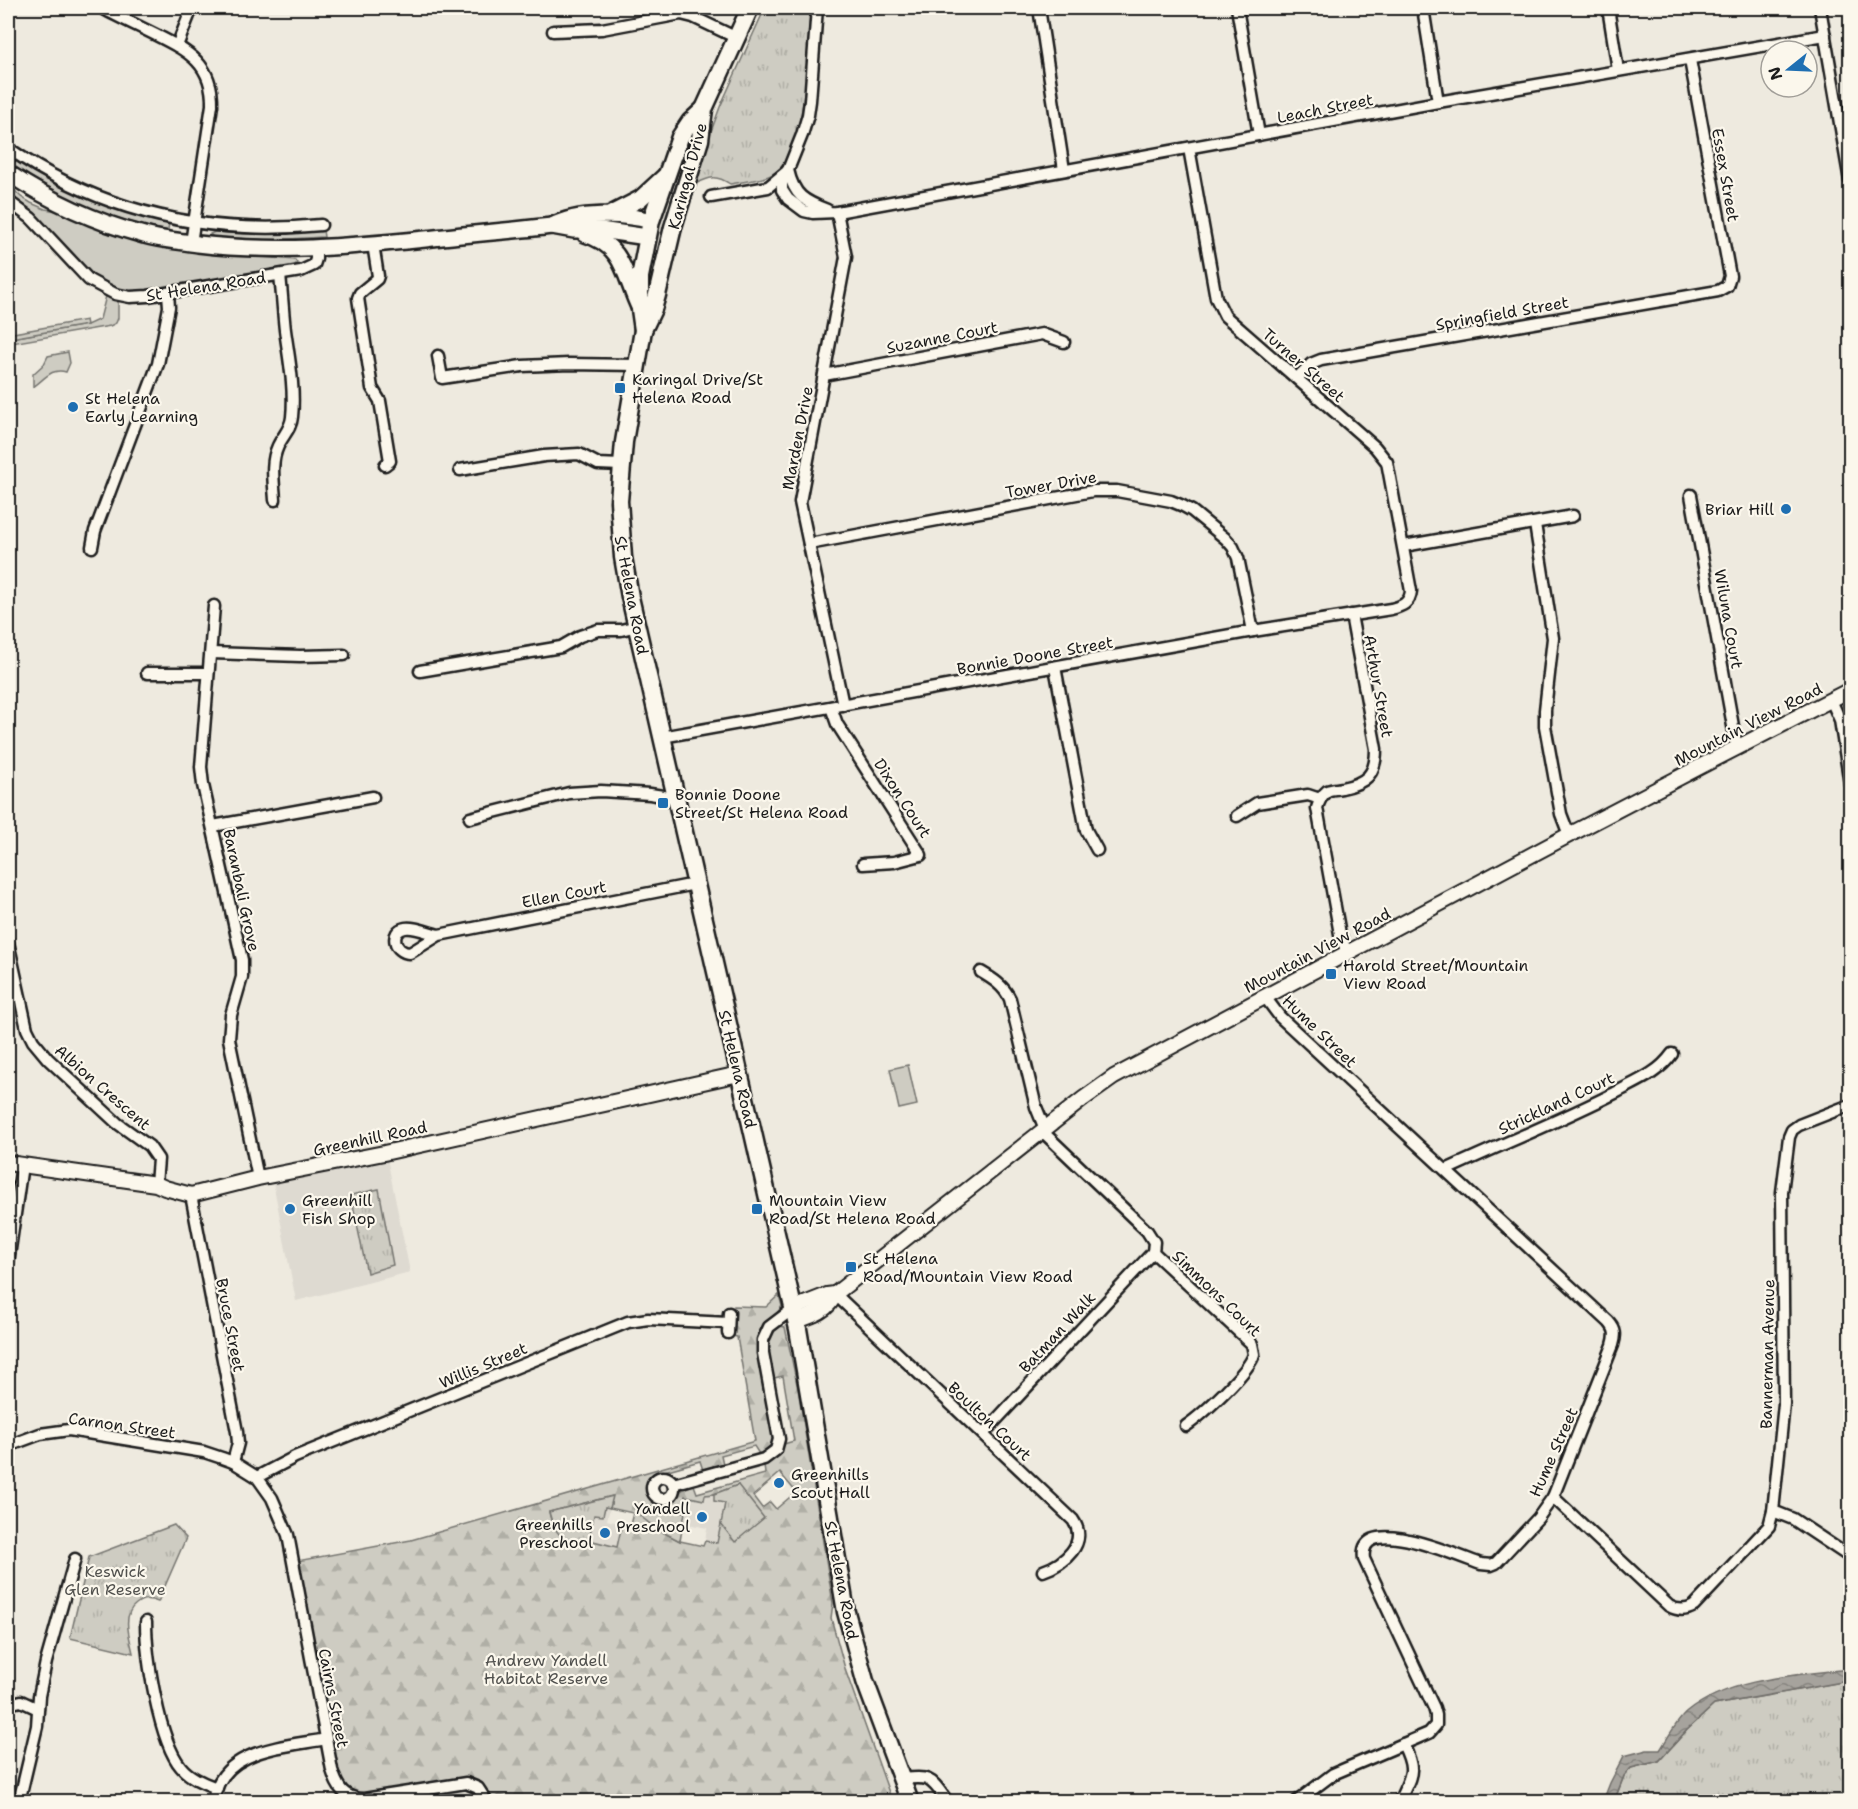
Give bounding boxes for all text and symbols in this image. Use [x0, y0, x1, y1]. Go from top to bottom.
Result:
north arrow [1759, 39, 1819, 99]
text: N [1763, 64, 1787, 83]
street label: Leach Street [1275, 89, 1375, 128]
street label: Karingal Drive [663, 120, 712, 232]
street label: Essex Street [1707, 127, 1744, 224]
street label: St Helena Road [145, 267, 267, 306]
street label: Springfield Street [1434, 291, 1570, 336]
street label: Suzanne Court [885, 316, 1000, 359]
street label: Turner Street [1258, 324, 1349, 407]
place label: Karingal Drive/St Helena Road [632, 369, 763, 408]
marker: Karingal Drive/St Helena Road [613, 381, 627, 395]
street label: Marden Drive [777, 384, 818, 492]
place label: St Helena Early Learning [85, 388, 198, 427]
marker: St Helena Early Learning [66, 400, 80, 414]
street label: Tower Drive [1004, 466, 1098, 503]
place label: Briar Hill [1705, 499, 1774, 520]
marker: Briar Hill [1779, 502, 1793, 516]
street label: St Helena Road [610, 534, 653, 656]
street label: Wiluna Court [1709, 568, 1748, 671]
street label: Bonnie Doone Street [955, 631, 1115, 680]
street label: Arthur Street [1359, 633, 1398, 739]
street label: Mountain View Road [1671, 678, 1826, 771]
street label: Dixon Court [869, 755, 936, 842]
place label: Bonnie Doone Street/St Helena Road [675, 784, 848, 823]
marker: Bonnie Doone Street/St Helena Road [656, 796, 670, 810]
street label: Baranbali Grove [218, 827, 265, 953]
street label: Ellen Court [520, 876, 608, 913]
street label: Mountain View Road [1240, 903, 1394, 998]
place label: Harold Street/Mountain View Road [1343, 955, 1529, 994]
marker: Harold Street/Mountain View Road [1324, 967, 1338, 981]
street label: Hume Street [1278, 990, 1362, 1072]
street label: St Helena Road [714, 1008, 761, 1130]
street label: Albion Crescent [50, 1040, 155, 1135]
street label: Strickland Court [1495, 1067, 1618, 1140]
street label: Greenhill Road [311, 1116, 429, 1161]
place label: Greenhill Fish Shop [302, 1190, 375, 1229]
place label: Mountain View Road/St Helena Road [769, 1190, 936, 1229]
marker: Greenhill Fish Shop [283, 1202, 297, 1216]
marker: Mountain View Road/St Helena Road [750, 1202, 764, 1216]
street label: Simmons Court [1168, 1246, 1266, 1341]
place label: St Helena Road/Mountain View Road [863, 1248, 1073, 1287]
marker: St Helena Road/Mountain View Road [844, 1260, 858, 1274]
street label: Bruce Street [211, 1276, 250, 1374]
street label: Bannerman Avenue [1756, 1279, 1779, 1429]
street label: Batman Walk [1014, 1287, 1100, 1377]
street label: Willis Street [436, 1337, 530, 1393]
street label: Boulton Court [943, 1377, 1036, 1465]
street label: Hume Street [1524, 1404, 1583, 1500]
street label: Carnon Street [67, 1408, 177, 1443]
place label: Greenhills Scout Hall [791, 1464, 870, 1503]
marker: Greenhills Scout Hall [772, 1476, 786, 1490]
place label: Yandell Preschool [616, 1498, 690, 1537]
marker: Yandell Preschool [695, 1510, 709, 1524]
place label: Greenhills Preschool [515, 1514, 593, 1553]
street label: St Helena Road [820, 1519, 863, 1641]
marker: Greenhills Preschool [598, 1526, 612, 1540]
park label: Keswick Glen Reserve [64, 1561, 166, 1600]
street label: Cairns Street [314, 1647, 353, 1750]
park label: Andrew Yandell Habitat Reserve [484, 1650, 608, 1689]

